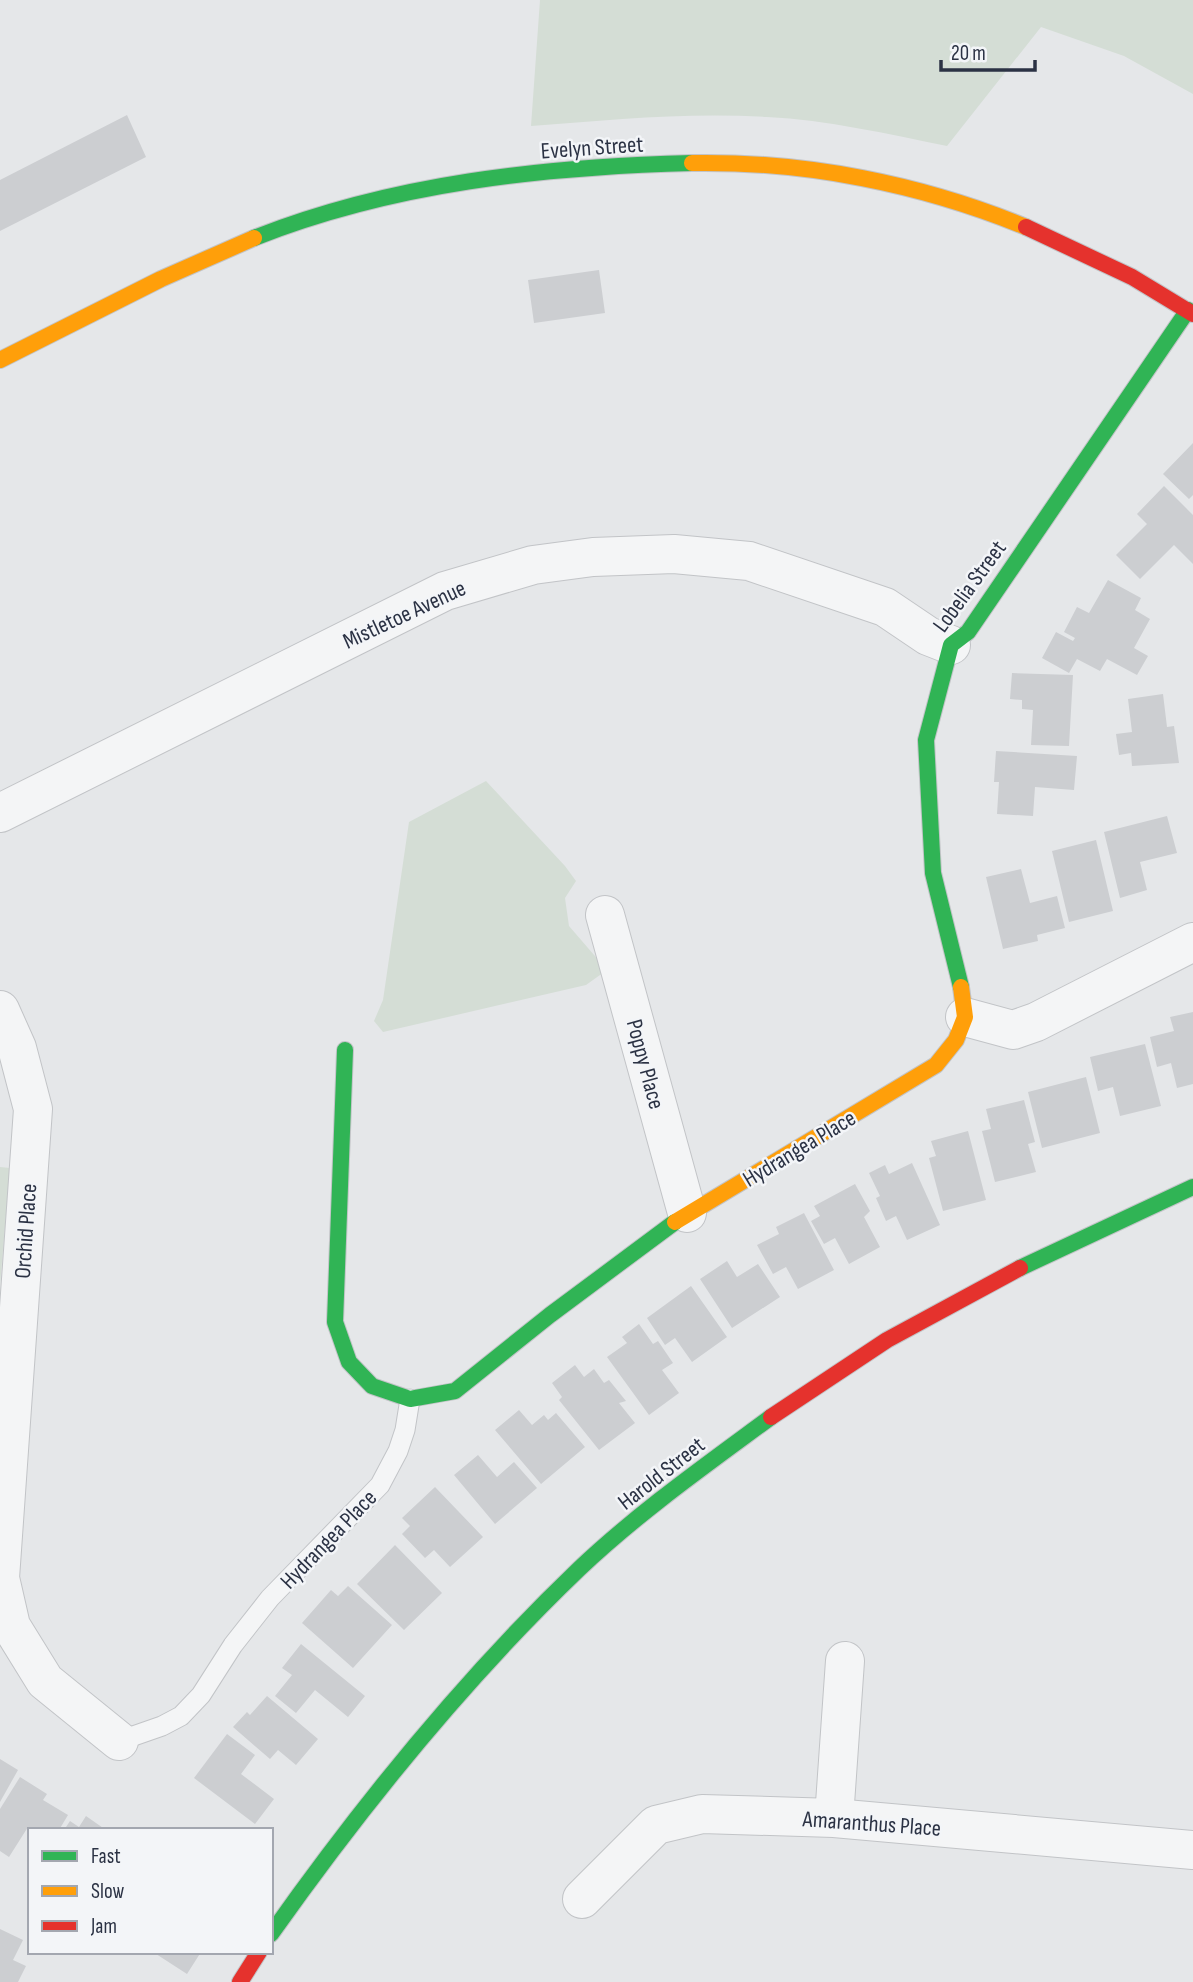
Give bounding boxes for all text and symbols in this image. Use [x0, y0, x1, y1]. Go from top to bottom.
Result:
scale bar [941, 28, 1036, 72]
text: 20 m [951, 41, 986, 66]
street label: Evelyn Street [540, 130, 644, 166]
street label: Lobelia Street [927, 535, 1012, 638]
street label: Mistletoe Avenue [339, 574, 470, 656]
street label: Poppy Place [620, 1016, 670, 1112]
street label: Hydrangea Place [738, 1104, 861, 1194]
street label: Orchid Place [9, 1183, 43, 1280]
street label: Harold Street [613, 1431, 711, 1516]
street label: Hydrangea Place [275, 1484, 383, 1595]
street label: Amaranthus Place [801, 1805, 942, 1843]
legend [28, 1828, 273, 1954]
text: Fast [91, 1844, 121, 1869]
text: Slow [91, 1879, 125, 1904]
text: Jam [90, 1914, 117, 1939]

